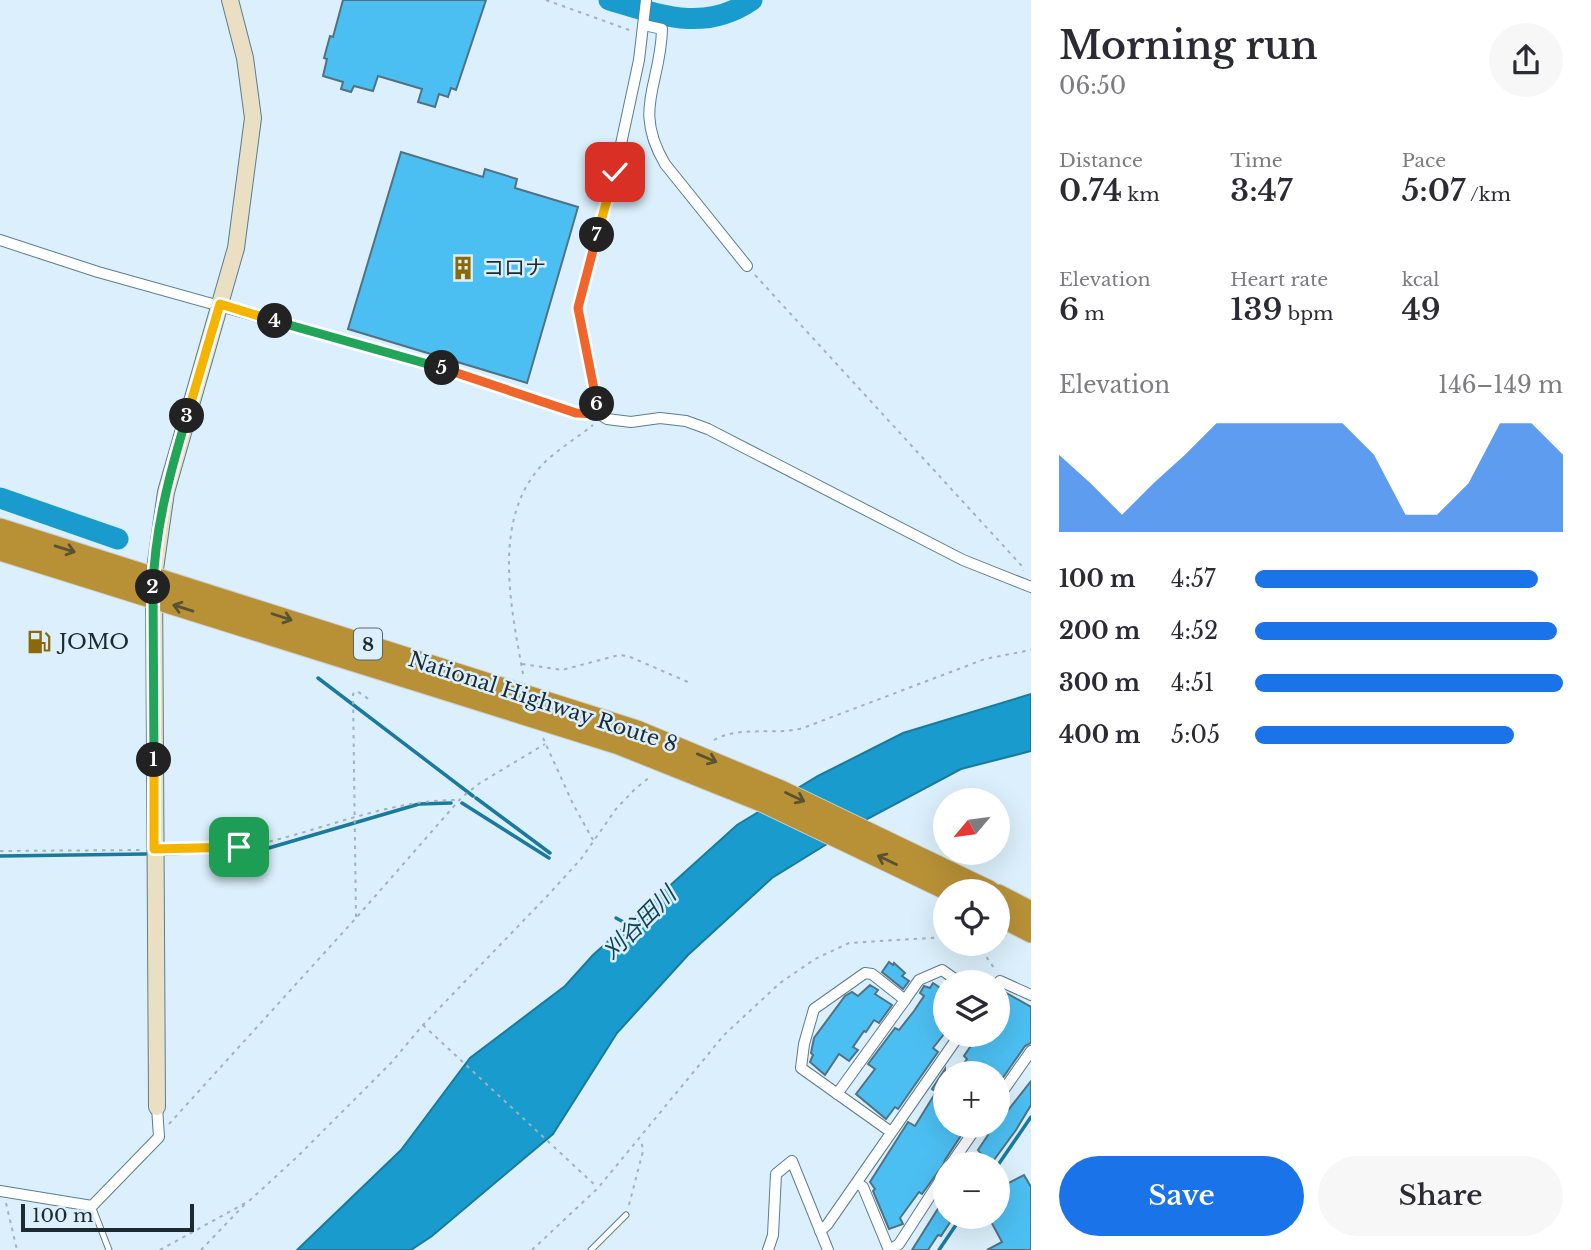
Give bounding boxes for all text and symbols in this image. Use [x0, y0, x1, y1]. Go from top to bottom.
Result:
text: Morning run [1059, 22, 1318, 69]
button: share [1489, 23, 1563, 97]
text: 06:50 [1059, 72, 1126, 100]
pin [585, 142, 645, 202]
text: Distance [1059, 149, 1143, 172]
text: Time [1230, 149, 1283, 172]
text: Pace [1402, 149, 1446, 172]
icon: check [596, 153, 634, 191]
text: 0.74 [1059, 172, 1122, 209]
text: 3:47 [1230, 172, 1292, 209]
text: 5:07 [1402, 172, 1465, 209]
text: km [1122, 183, 1160, 206]
text: /km [1465, 183, 1511, 206]
pin: 7 [580, 218, 614, 252]
text: 7 [592, 223, 601, 246]
building icon: コロナ [449, 254, 477, 282]
place label: コロナ [483, 255, 546, 281]
text: Elevation [1059, 268, 1151, 291]
text: Heart rate [1230, 268, 1328, 291]
text: kcal [1402, 268, 1440, 291]
text: 6 [1059, 291, 1079, 328]
text: 139 [1230, 291, 1282, 328]
text: 49 [1402, 291, 1441, 328]
text: m [1079, 302, 1105, 325]
text: bpm [1282, 302, 1334, 325]
pin: 4 [258, 304, 292, 338]
text: 4 [268, 309, 281, 332]
pin: 5 [424, 350, 460, 386]
text: 5 [436, 356, 447, 379]
text: Elevation [1059, 371, 1170, 399]
text: 146–149 m [1438, 371, 1563, 399]
pin: 6 [580, 386, 614, 422]
text: 6 [590, 392, 603, 415]
pin: 3 [170, 398, 204, 434]
text: 3 [180, 404, 193, 427]
one-way arrow [54, 543, 76, 556]
text: 100 m [1059, 565, 1135, 593]
text: 4:57 [1171, 565, 1216, 593]
pin: 2 [136, 570, 170, 604]
text: 2 [146, 575, 159, 598]
one-way arrow [172, 600, 194, 613]
one-way arrow [271, 612, 293, 624]
text: 200 m [1059, 617, 1140, 645]
text: 4:52 [1171, 617, 1218, 645]
fuel station icon: JOMO [25, 628, 53, 656]
road number: 8 [354, 628, 382, 660]
place label: JOMO [56, 629, 129, 655]
street label: National Highway Route 8 [405, 646, 681, 758]
text: 300 m [1059, 669, 1140, 697]
text: 4:51 [1171, 669, 1214, 697]
text: 400 m [1059, 721, 1141, 749]
text: 5:05 [1171, 721, 1220, 749]
pin: 1 [136, 742, 172, 778]
text: 1 [149, 748, 158, 771]
one-way arrow [696, 753, 718, 766]
north arrow [933, 788, 1010, 864]
map controls [933, 788, 1010, 1229]
one-way arrow [784, 791, 806, 804]
pin [209, 817, 269, 877]
icon: arrive [220, 828, 258, 866]
one-way arrow [877, 852, 898, 866]
water label: 刈谷田川 [597, 878, 684, 965]
button: locate [933, 879, 1010, 956]
button: layers [933, 970, 1010, 1047]
button: + [933, 1061, 1010, 1138]
button: − [933, 1152, 1010, 1229]
button: Save [1059, 1156, 1304, 1236]
button: Share [1318, 1156, 1563, 1236]
scale bar [21, 1201, 194, 1233]
text: 100 m [32, 1204, 93, 1227]

